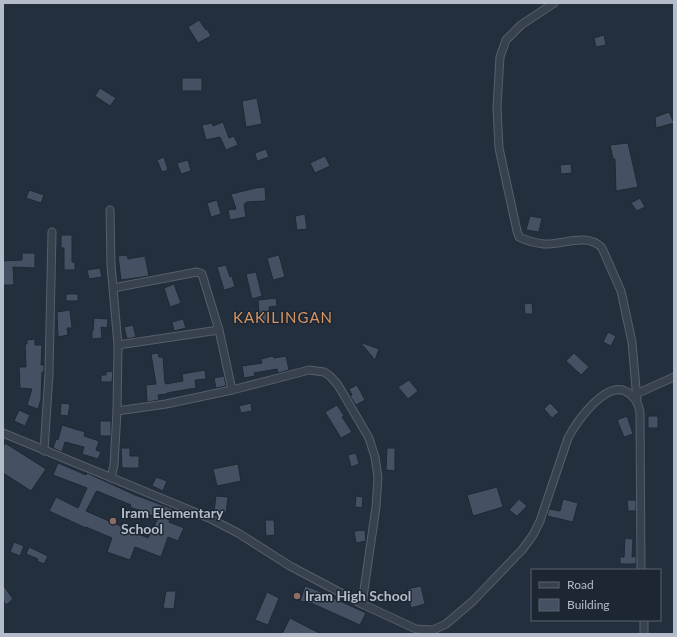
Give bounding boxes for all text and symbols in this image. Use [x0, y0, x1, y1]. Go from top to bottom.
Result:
district label: KAKILINGAN [233, 308, 333, 326]
place label: Iram Elementary School [121, 504, 224, 537]
marker: Iram Elementary School [108, 516, 118, 526]
legend [531, 569, 661, 621]
text: Road [567, 577, 594, 592]
place label: Iram High School [305, 587, 411, 604]
marker: Iram High School [292, 591, 302, 601]
text: Building [567, 597, 610, 612]

